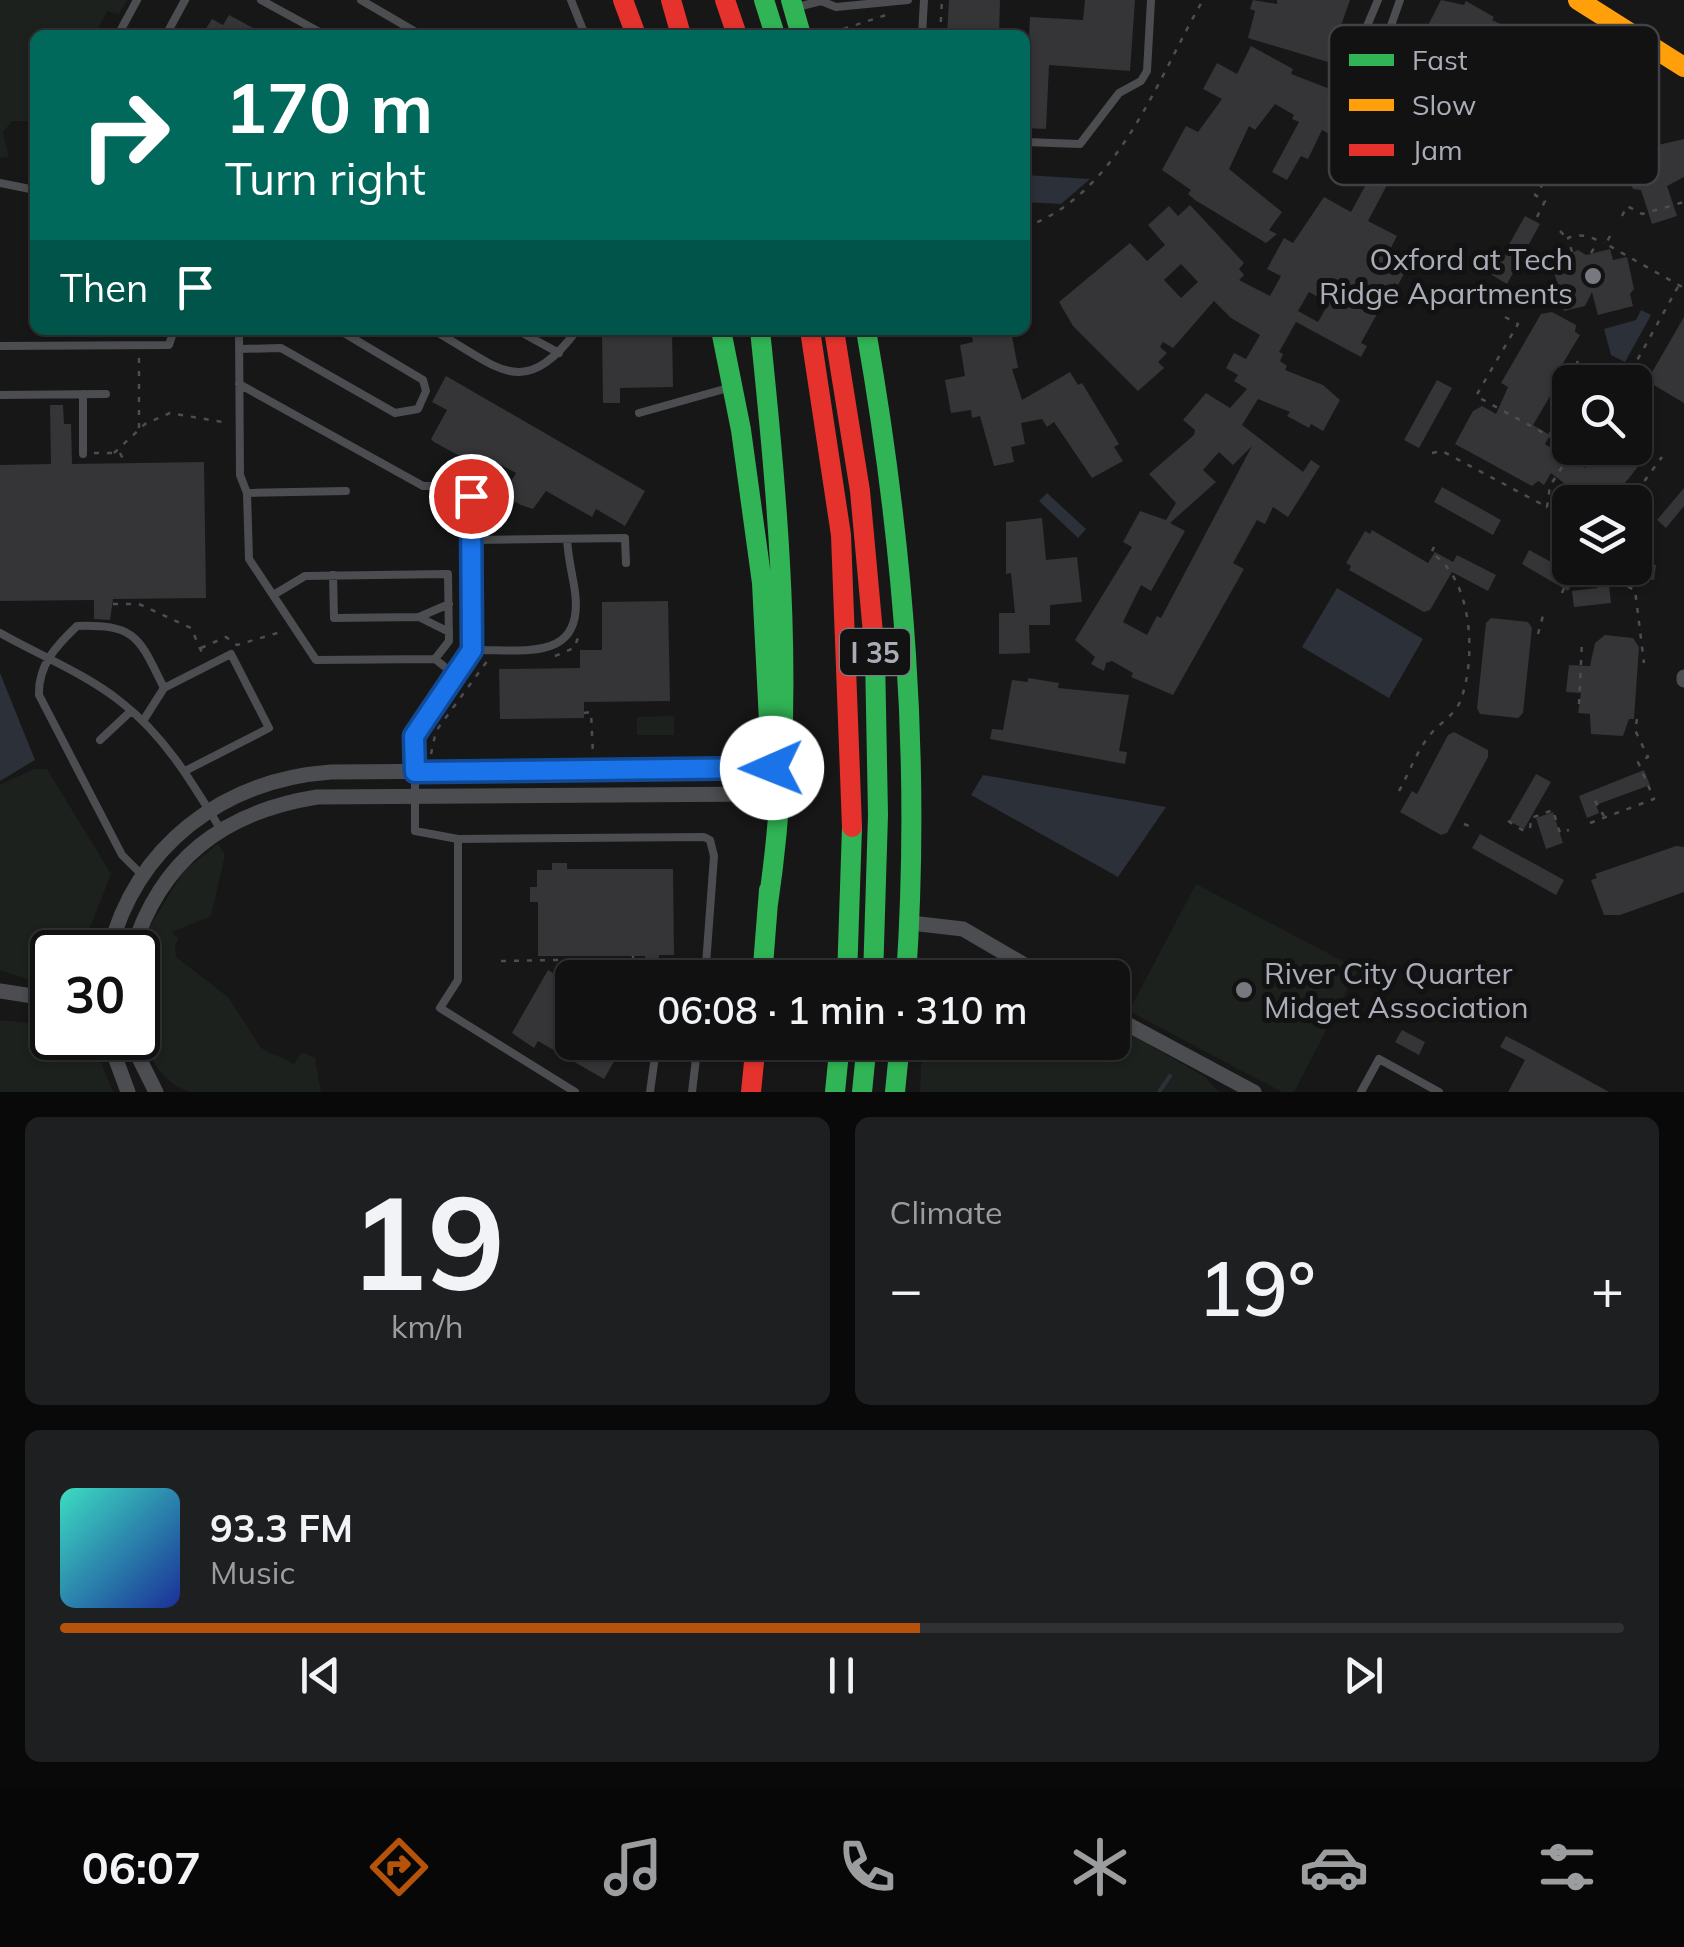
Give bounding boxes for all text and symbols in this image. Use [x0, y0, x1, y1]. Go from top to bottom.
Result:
legend [1329, 25, 1659, 185]
text: Fast [1412, 42, 1468, 77]
text: 170 m [225, 63, 433, 151]
icon: right [60, 70, 190, 200]
text: Slow [1412, 87, 1476, 122]
text: Jam [1412, 132, 1463, 167]
text: Turn right [225, 150, 426, 206]
place label: Oxford at Tech Ridge Apartments [1319, 240, 1573, 312]
icon: arrive [168, 260, 223, 315]
text: Then [60, 264, 148, 312]
marker: Oxford at Tech Ridge Apartments [1582, 265, 1604, 287]
map controls [1552, 365, 1652, 585]
button: search [1552, 365, 1652, 465]
pin [429, 454, 514, 539]
icon: arrive [444, 469, 499, 524]
button: layers [1552, 485, 1652, 585]
road number: I 35 [840, 629, 910, 675]
position arrow [720, 716, 824, 820]
speed limit sign: 30 [30, 930, 160, 1060]
place label: River City Quarter Midget Association [1264, 954, 1529, 1026]
marker: River City Quarter Midget Association [1233, 979, 1255, 1001]
text: 06:08 · 1 min · 310 m [657, 986, 1028, 1034]
text: 19 [349, 1159, 505, 1323]
text: Climate [890, 1192, 1002, 1232]
text: 19° [1198, 1241, 1316, 1335]
text: − [890, 1254, 923, 1323]
text: + [1591, 1254, 1624, 1323]
text: km/h [391, 1306, 463, 1346]
text: 93.3 FM [210, 1504, 353, 1552]
text: Music [210, 1552, 295, 1592]
icon: previous [293, 1648, 348, 1703]
icon: pause [814, 1648, 869, 1703]
icon: next [1336, 1648, 1391, 1703]
icon: directions [364, 1832, 434, 1902]
icon: music [598, 1832, 668, 1902]
icon: phone [832, 1832, 902, 1902]
icon: climate [1065, 1832, 1135, 1902]
icon: car [1299, 1832, 1369, 1902]
icon: filters [1532, 1832, 1602, 1902]
text: 06:07 [82, 1839, 201, 1895]

